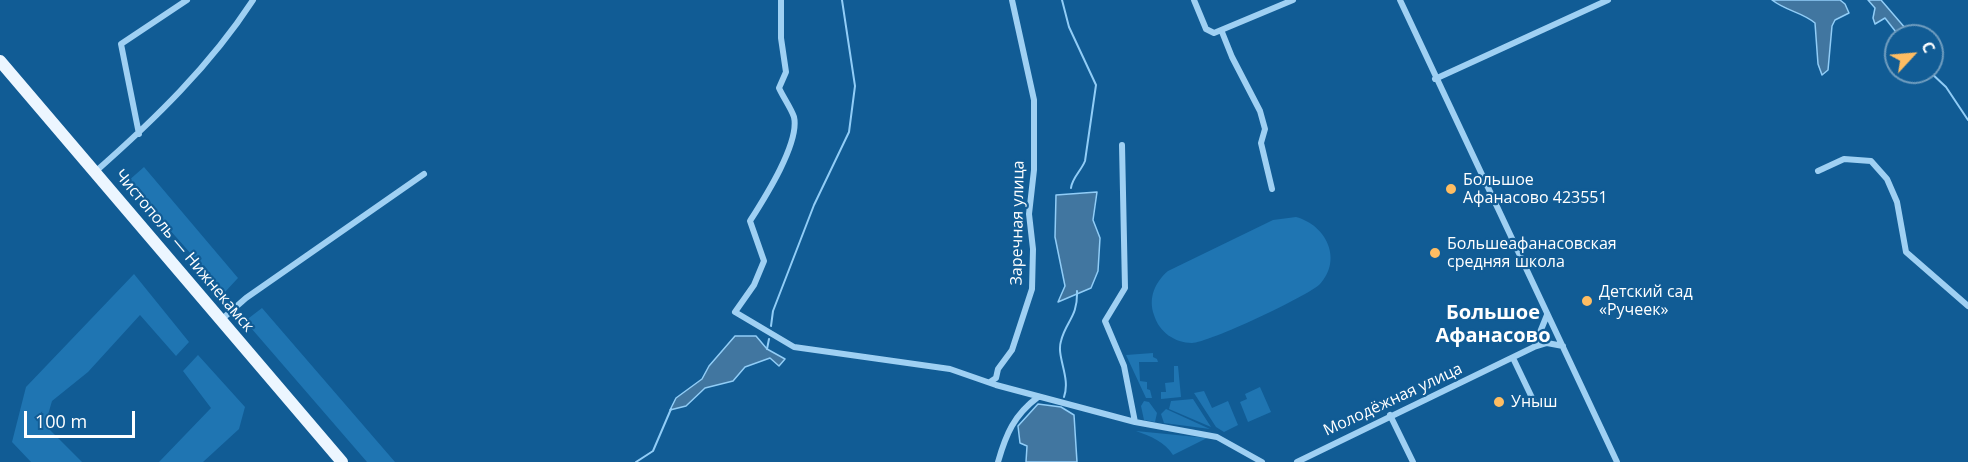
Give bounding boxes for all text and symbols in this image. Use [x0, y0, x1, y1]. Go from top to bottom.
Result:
north arrow [1884, 24, 1944, 84]
text: С [1916, 38, 1941, 56]
street label: Заречная улица [1007, 160, 1029, 286]
street label: Чистополь — Нижнекамск [110, 166, 258, 336]
place label: Большое Афанасово 423551 [1463, 170, 1608, 208]
marker: Большое Афанасово 423551 [1444, 182, 1458, 196]
place label: Большеафанасовская средняя школа [1447, 234, 1617, 272]
marker: Большеафанасовская средняя школа [1428, 246, 1442, 260]
place label: Детский сад «Ручеек» [1599, 282, 1693, 320]
marker: Детский сад «Ручеек» [1580, 294, 1594, 308]
district label: Большое Афанасово [1435, 301, 1551, 348]
street label: Молодёжная улица [1321, 359, 1465, 441]
place label: Уныш [1511, 392, 1558, 412]
marker: Уныш [1492, 395, 1506, 409]
scale bar [27, 399, 138, 437]
text: 100 m [35, 409, 87, 433]

